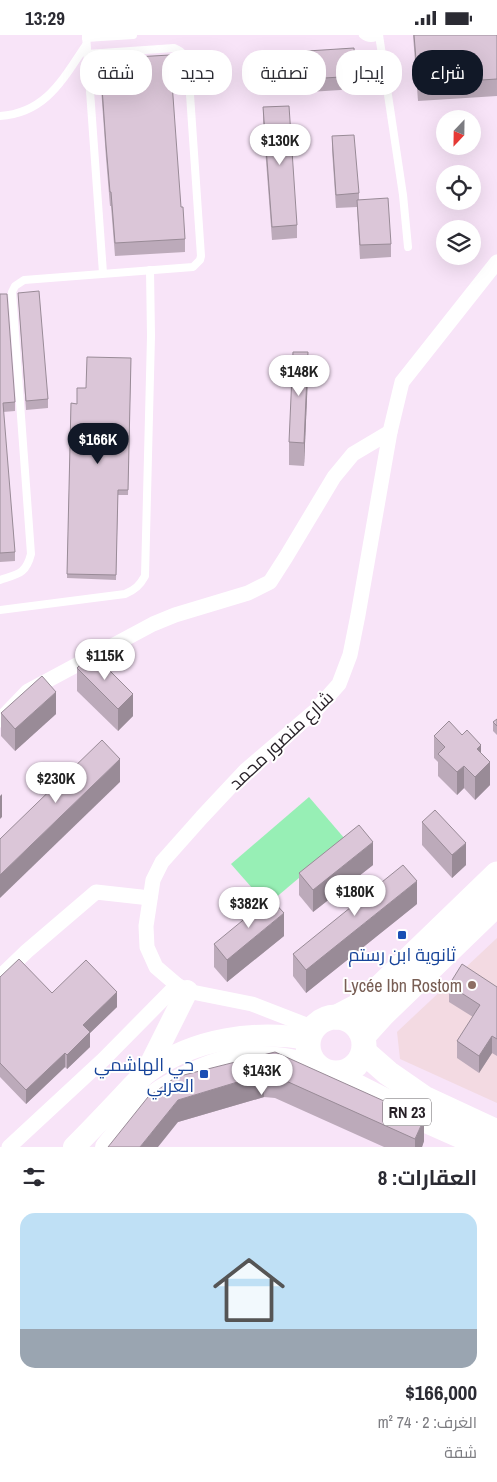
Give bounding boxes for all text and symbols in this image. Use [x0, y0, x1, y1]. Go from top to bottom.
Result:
text: 13:29 [25, 5, 65, 31]
chip: شقة [80, 50, 152, 95]
chip: جديد [162, 50, 232, 95]
chip: تصفية [242, 50, 326, 95]
chip: إيجار [336, 50, 402, 95]
chip: شراء [412, 50, 483, 95]
north arrow [436, 110, 481, 155]
map controls [436, 110, 481, 265]
pin: $130K [245, 123, 315, 166]
text: $130K [261, 129, 299, 151]
button: locate [436, 165, 481, 210]
button: layers [436, 220, 481, 265]
pin: $148K [264, 355, 334, 397]
text: $148K [280, 360, 318, 382]
pin: $166K [63, 423, 133, 465]
text: $166K [79, 428, 117, 450]
pin: $115K [70, 639, 140, 681]
text: $115K [86, 644, 124, 666]
street label: شارع منصور محمد [223, 685, 339, 795]
pin: $230K [21, 761, 91, 804]
text: $230K [37, 767, 75, 789]
pin: $180K [320, 875, 390, 917]
text: $180K [336, 880, 374, 902]
pin: $382K [214, 887, 284, 929]
text: $382K [230, 892, 268, 914]
marker: ثانوية ابن رستم [396, 929, 408, 941]
place label: ثانوية ابن رستم [348, 942, 456, 967]
place label: Lycée Ibn Rostom [344, 973, 462, 998]
marker: Lycée Ibn Rostom [466, 979, 478, 991]
place label: حي الهاشمي العربي [94, 1052, 194, 1100]
pin: $143K [227, 1053, 297, 1096]
text: $143K [243, 1059, 281, 1081]
marker: حي الهاشمي العربي [198, 1068, 210, 1080]
road number: RN 23 [383, 1099, 431, 1125]
icon: filters [20, 1163, 48, 1191]
text: العقارات: 8 [378, 1163, 477, 1192]
icon: home [204, 1245, 294, 1335]
text: $166,000 [405, 1378, 477, 1407]
text: الغرف: 2 · 74 m² [378, 1411, 477, 1433]
text: شقة [444, 1441, 477, 1463]

